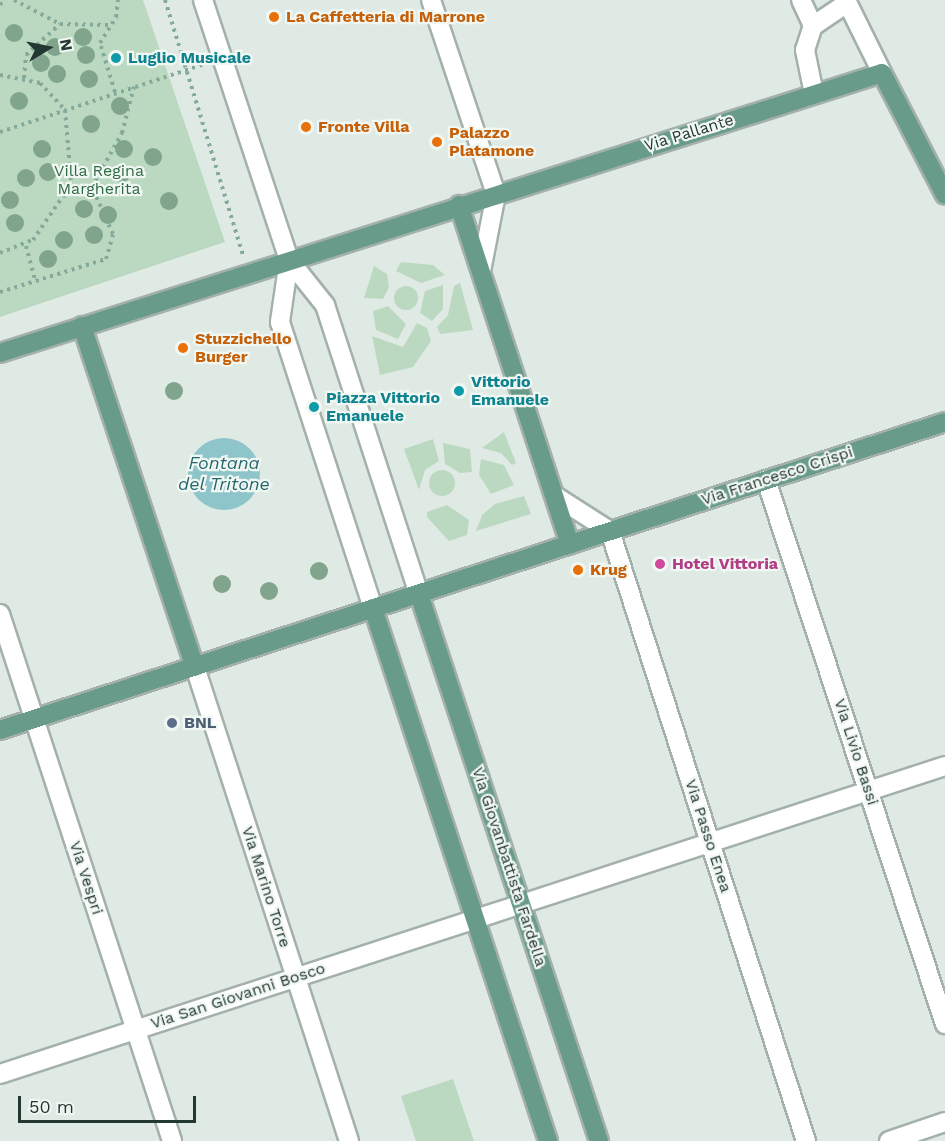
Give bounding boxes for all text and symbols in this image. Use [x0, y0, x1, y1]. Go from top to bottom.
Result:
place label: La Caffetteria di Marrone [286, 7, 485, 27]
marker: La Caffetteria di Marrone [267, 10, 281, 24]
north arrow [18, 18, 78, 78]
text: N [56, 37, 77, 52]
place label: Luglio Musicale [128, 48, 251, 68]
marker: Luglio Musicale [109, 51, 123, 65]
street label: Via Pallante [642, 110, 736, 156]
place label: Fronte Villa [318, 117, 410, 137]
marker: Fronte Villa [299, 120, 313, 134]
place label: Palazzo Platamone [449, 123, 534, 161]
marker: Palazzo Platamone [430, 135, 444, 149]
park label: Villa Regina Margherita [54, 161, 144, 199]
place label: Stuzzichello Burger [195, 329, 292, 367]
marker: Stuzzichello Burger [176, 341, 190, 355]
place label: Vittorio Emanuele [471, 372, 549, 410]
marker: Vittorio Emanuele [452, 384, 466, 398]
place label: Piazza Vittorio Emanuele [326, 388, 441, 426]
marker: Piazza Vittorio Emanuele [307, 400, 321, 414]
street label: Via Francesco Crispi [699, 442, 855, 510]
water label: Fontana del Tritone [178, 453, 270, 496]
place label: Hotel Vittoria [672, 554, 779, 574]
marker: Hotel Vittoria [653, 557, 667, 571]
place label: Krug [590, 560, 627, 580]
marker: Krug [571, 563, 585, 577]
street label: Via Livio Bassi [830, 696, 882, 808]
place label: BNL [184, 713, 216, 733]
marker: BNL [165, 716, 179, 730]
street label: Via Giovanbattista Fardella [468, 765, 550, 969]
street label: Via Passo Enea [681, 777, 735, 895]
street label: Via Marino Torre [237, 824, 295, 950]
street label: Via Vespri [65, 838, 107, 918]
street label: Via San Giovanni Bosco [148, 959, 328, 1033]
scale bar [21, 1084, 200, 1122]
text: 50 m [29, 1096, 74, 1117]

